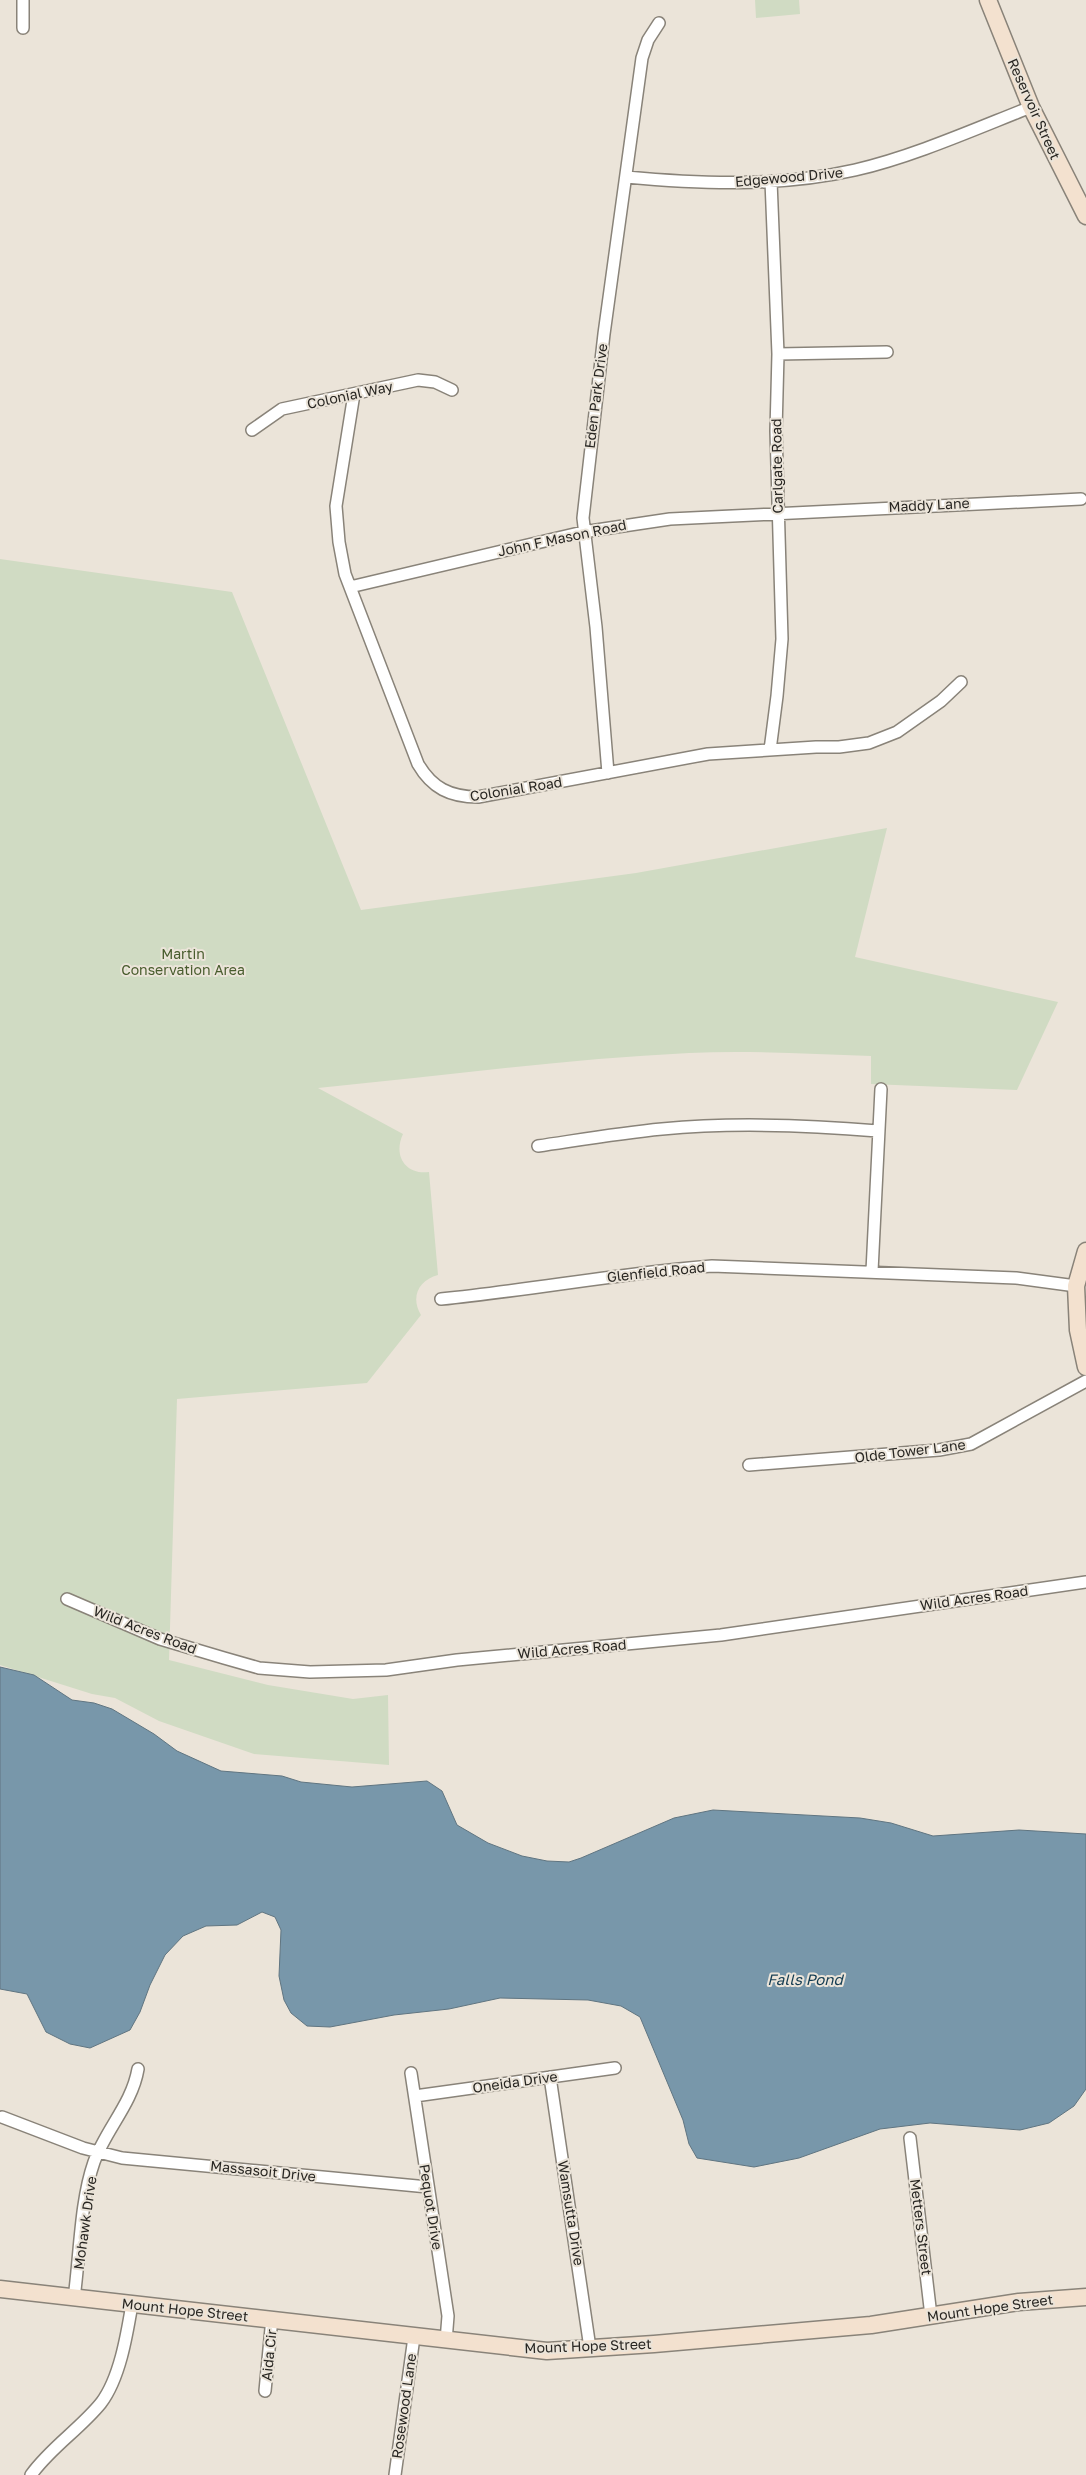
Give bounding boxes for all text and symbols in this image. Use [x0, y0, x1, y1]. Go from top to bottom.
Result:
street label: Reservoir Street [1005, 56, 1064, 162]
street label: Edgewood Drive [734, 163, 844, 190]
street label: Eden Park Drive [581, 342, 610, 449]
street label: Colonial Way [305, 377, 394, 412]
street label: Carlgate Road [767, 418, 786, 514]
street label: Maddy Lane [888, 494, 970, 515]
street label: John F Mason Road [496, 516, 628, 559]
street label: Colonial Road [469, 773, 563, 804]
park label: Martin Conservation Area [121, 945, 245, 978]
street label: Glenfield Road [606, 1258, 706, 1285]
street label: Olde Tower Lane [853, 1435, 966, 1466]
street label: Wild Acres Road [919, 1581, 1029, 1614]
street label: Wild Acres Road [91, 1602, 199, 1657]
street label: Wild Acres Road [517, 1635, 627, 1662]
water label: Falls Pond [767, 1970, 845, 1988]
street label: Oneida Drive [471, 2067, 558, 2096]
street label: Massasoit Drive [209, 2157, 317, 2185]
street label: Wamsutta Drive [555, 2159, 588, 2267]
street label: Pequot Drive [416, 2163, 447, 2251]
street label: Mohawk Drive [70, 2175, 99, 2271]
street label: Metters Street [907, 2178, 936, 2276]
street label: Mount Hope Street [926, 2290, 1054, 2325]
street label: Mount Hope Street [121, 2294, 249, 2325]
street label: Aida Cir [257, 2328, 280, 2382]
street label: Mount Hope Street [524, 2335, 652, 2356]
street label: Rosewood Lane [388, 2352, 419, 2460]

